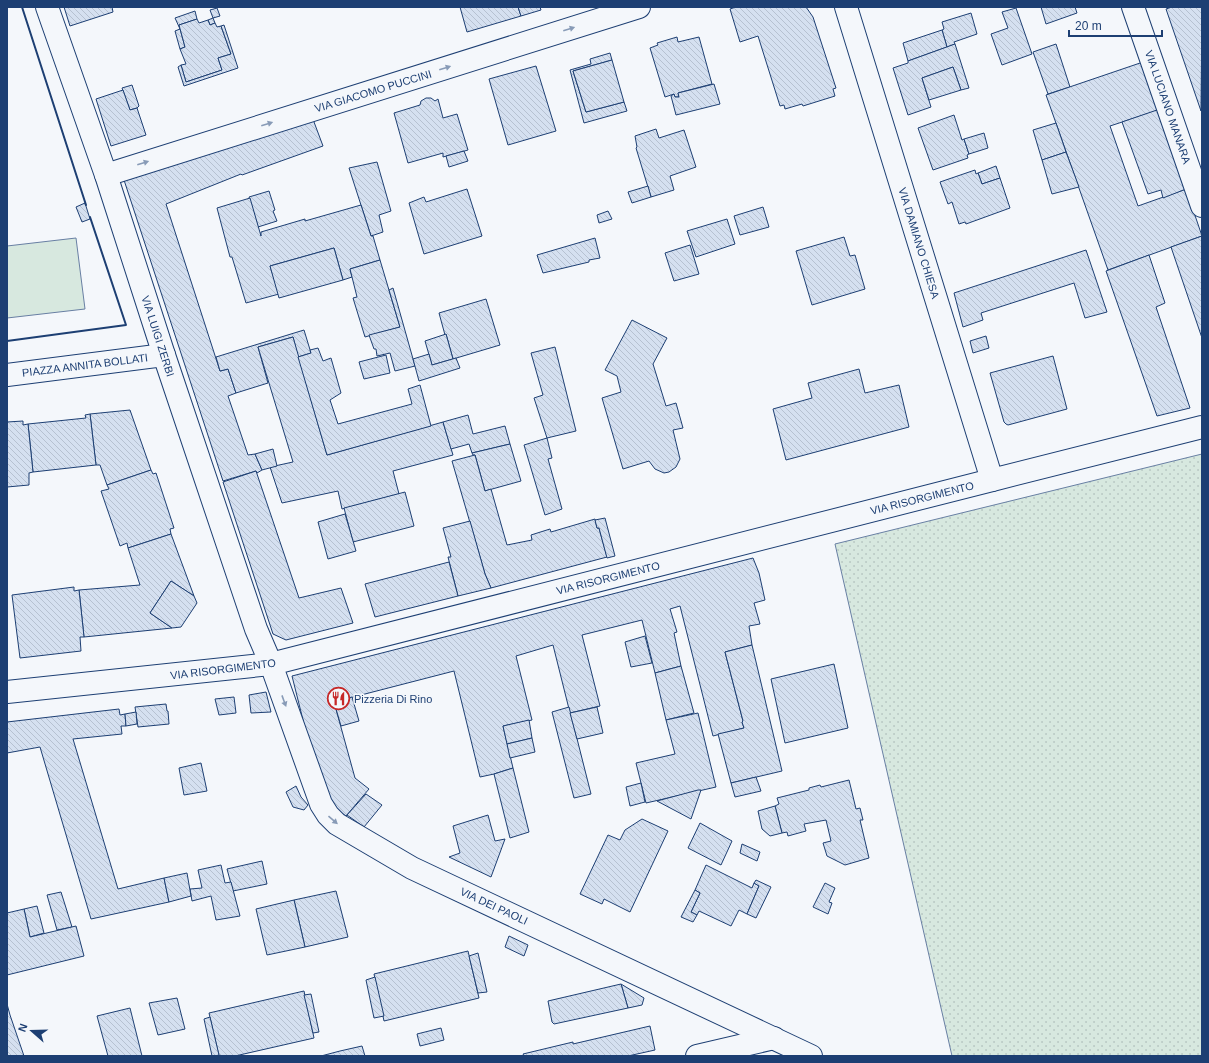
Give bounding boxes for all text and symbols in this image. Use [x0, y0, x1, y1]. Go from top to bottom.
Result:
scale bar [1069, 12, 1162, 38]
text: 20 m [1075, 19, 1102, 33]
one-way arrow [563, 26, 575, 32]
street label: VIA LUCIANO MANARA [1143, 49, 1193, 166]
one-way arrow [439, 65, 451, 71]
street label: VIA GIACOMO PUCCINI [313, 67, 433, 115]
one-way arrow [262, 121, 274, 127]
one-way arrow [138, 160, 150, 166]
street label: VIA DAMIANO CHIESA [896, 186, 942, 301]
street label: VIA LUIGI ZERBI [139, 294, 177, 378]
street label: PIAZZA ANNITA BOLLATI [21, 351, 149, 379]
street label: VIA RISORGIMENTO [869, 479, 975, 517]
street label: VIA RISORGIMENTO [555, 559, 661, 597]
street label: VIA RISORGIMENTO [170, 657, 277, 681]
restaurant icon: Pizzeria Di Rino [325, 686, 351, 712]
place label: Pizzeria Di Rino [354, 693, 432, 705]
one-way arrow [281, 695, 287, 707]
one-way arrow [328, 816, 339, 825]
street label: VIA DEI PAOLI [458, 885, 530, 927]
north arrow [12, 1011, 52, 1051]
text: N [16, 1022, 30, 1033]

